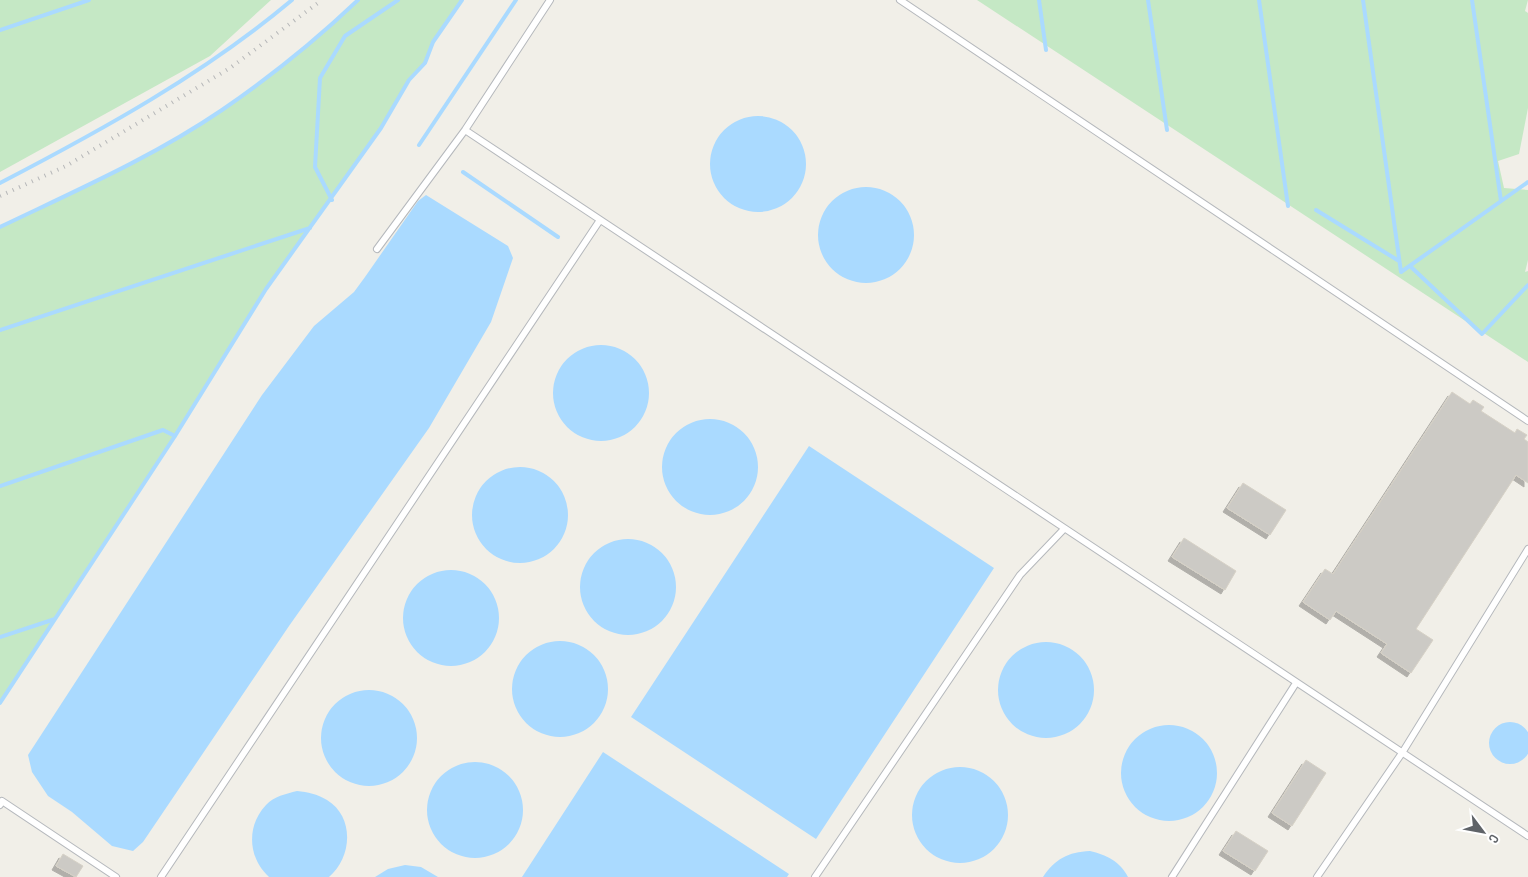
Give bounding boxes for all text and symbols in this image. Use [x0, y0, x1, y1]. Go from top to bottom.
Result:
north arrow [1458, 807, 1508, 857]
text: С [1484, 831, 1503, 846]

